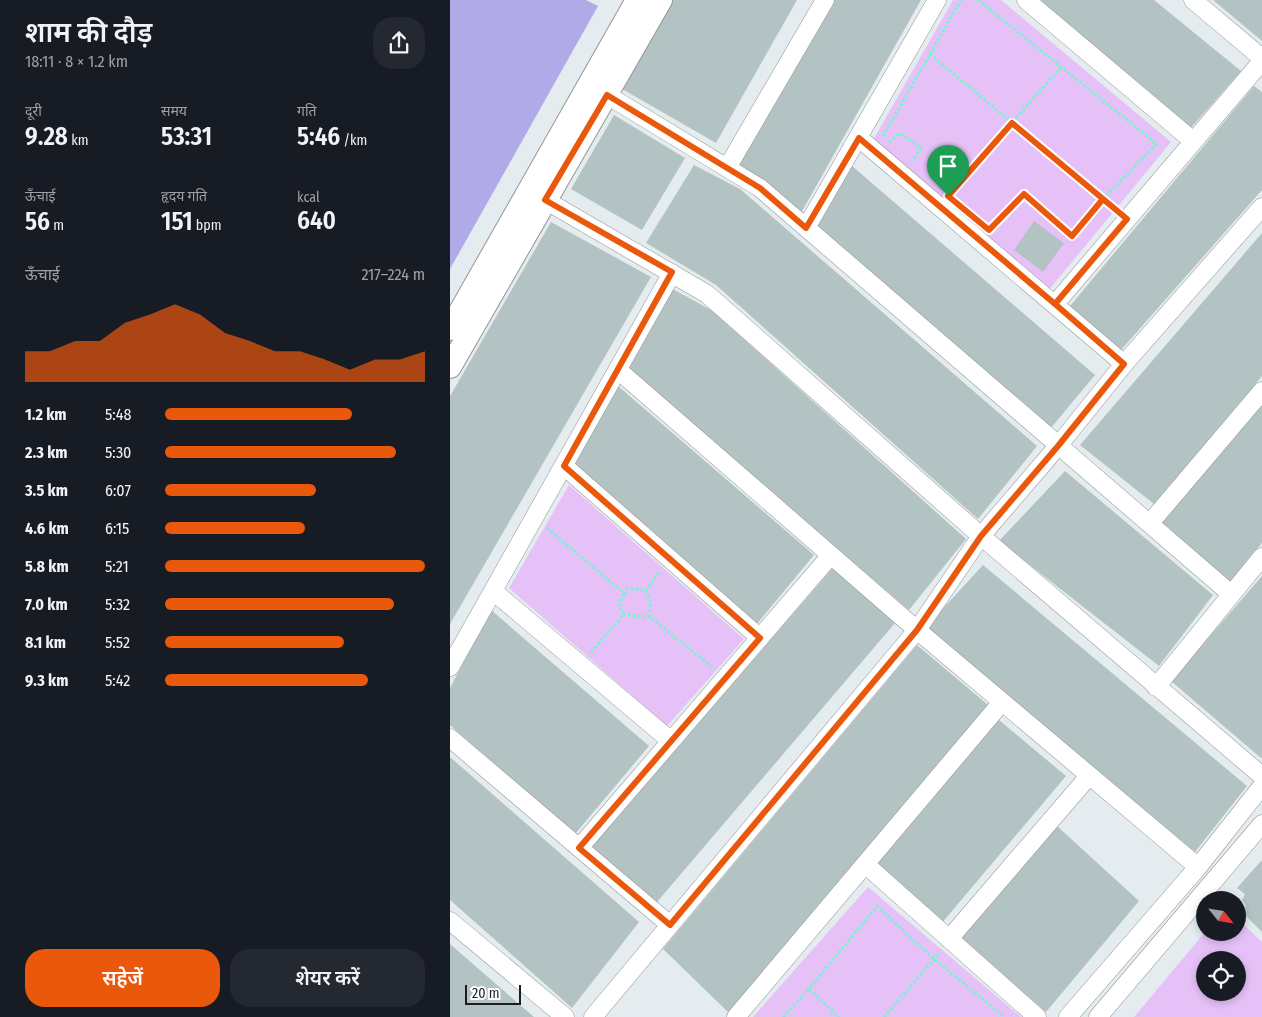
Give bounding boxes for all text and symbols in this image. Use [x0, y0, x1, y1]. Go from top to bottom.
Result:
text: शाम की दौड़ [25, 16, 152, 49]
button: share [373, 17, 425, 69]
text: 18:11 · 8 × 1.2 km [25, 52, 128, 71]
text: दूरी [25, 103, 42, 120]
text: समय [161, 103, 187, 120]
text: गति [297, 103, 317, 120]
text: 9.28 [25, 122, 68, 152]
text: 53:31 [161, 122, 212, 152]
text: 5:46 [297, 122, 340, 152]
text: km [68, 132, 89, 149]
text: /km [340, 132, 367, 149]
pin [927, 145, 969, 196]
icon: arrive [934, 152, 962, 180]
text: ऊँचाई [25, 188, 55, 205]
text: हृदय गति [161, 188, 207, 205]
text: kcal [297, 189, 320, 206]
text: 640 [297, 206, 336, 236]
text: 56 [25, 207, 50, 237]
text: 151 [161, 207, 193, 237]
text: m [50, 217, 64, 234]
text: bpm [193, 217, 222, 234]
text: ऊँचाई [25, 265, 60, 284]
text: 217–224 m [361, 265, 425, 284]
text: 1.2 km [25, 405, 67, 424]
text: 5:48 [105, 405, 131, 424]
text: 2.3 km [25, 443, 68, 462]
text: 5:30 [105, 443, 131, 462]
text: 3.5 km [25, 481, 68, 500]
text: 6:07 [105, 481, 131, 500]
text: 4.6 km [25, 519, 69, 538]
text: 6:15 [105, 519, 129, 538]
text: 5.8 km [25, 557, 69, 576]
text: 5:21 [105, 557, 129, 576]
text: 7.0 km [25, 595, 68, 614]
text: 5:32 [105, 595, 130, 614]
text: 8.1 km [25, 633, 66, 652]
text: 5:52 [105, 633, 130, 652]
text: 9.3 km [25, 671, 68, 690]
text: 5:42 [105, 671, 130, 690]
north arrow [1196, 891, 1246, 941]
map controls [1196, 891, 1246, 1001]
button: सहेजें [25, 949, 220, 1007]
button: शेयर करें [230, 949, 425, 1007]
button: locate [1196, 951, 1246, 1001]
scale bar [465, 982, 521, 1005]
text: 20 m [472, 985, 500, 1002]

